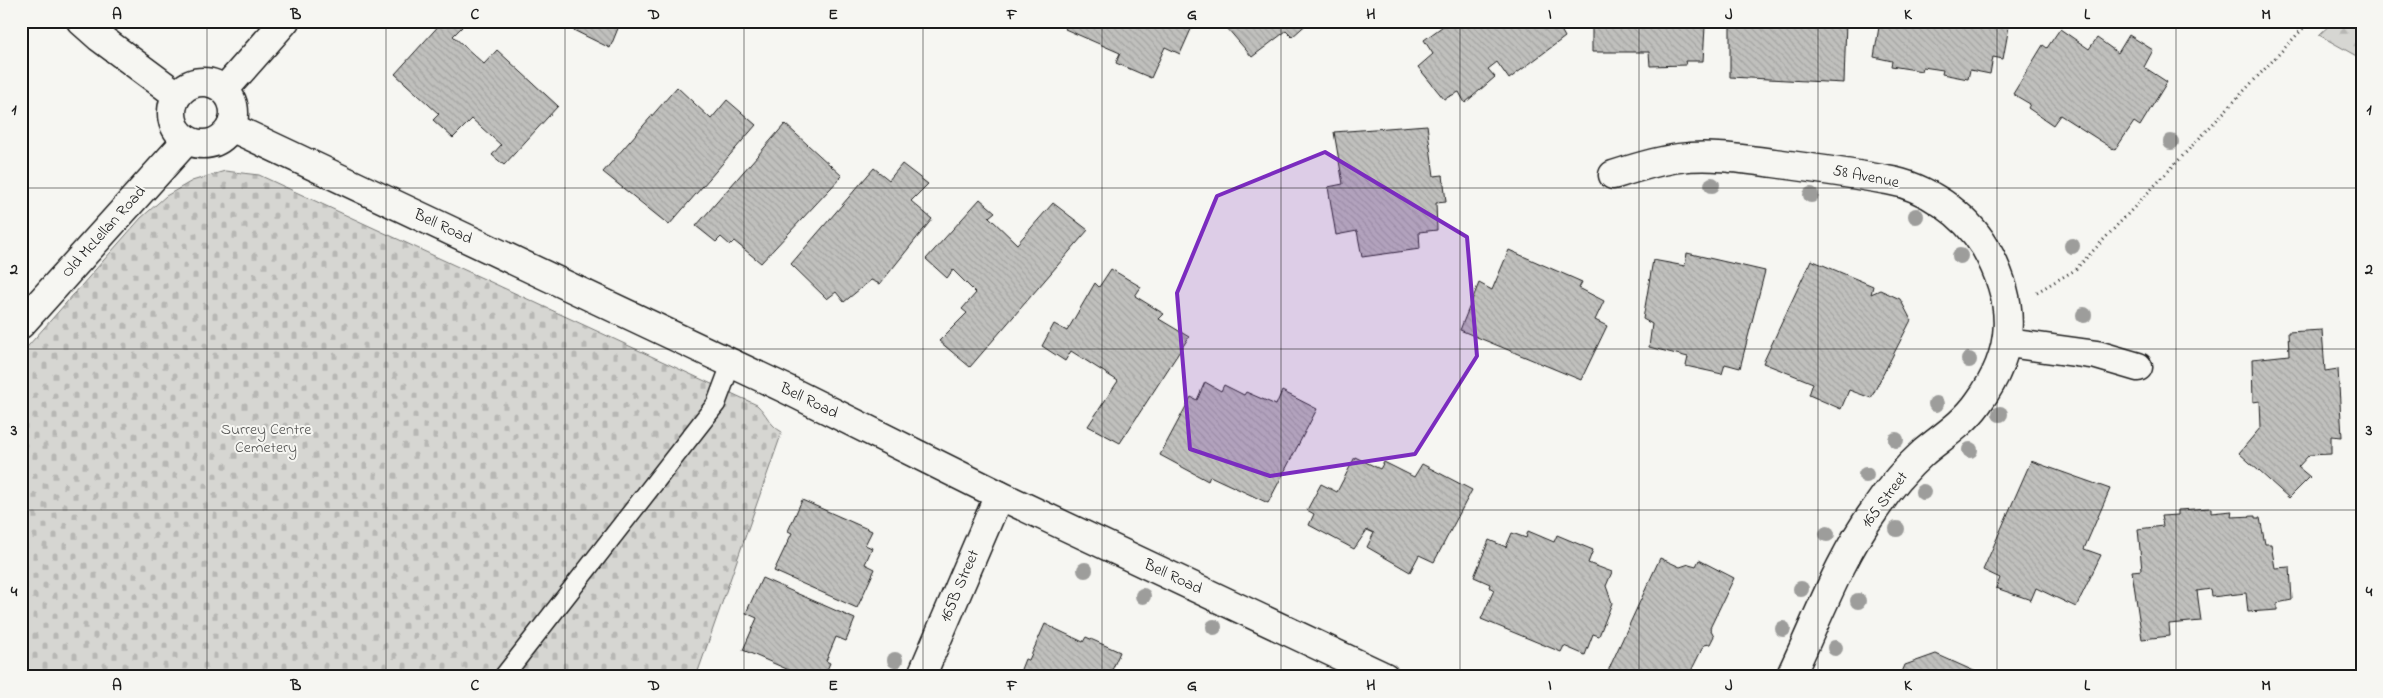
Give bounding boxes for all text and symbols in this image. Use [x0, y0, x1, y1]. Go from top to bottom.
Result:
text: A [112, 3, 122, 27]
text: B [290, 3, 302, 27]
text: C [471, 3, 480, 27]
text: D [647, 3, 660, 27]
text: E [828, 3, 838, 27]
text: F [1006, 3, 1018, 27]
text: G [1187, 3, 1197, 27]
text: H [1366, 3, 1376, 27]
text: I [1548, 3, 1552, 27]
text: J [1725, 3, 1733, 27]
text: K [1904, 3, 1913, 27]
text: L [2084, 3, 2091, 27]
text: M [2261, 3, 2271, 27]
text: 1 [11, 98, 17, 122]
text: 1 [2366, 98, 2372, 122]
street label: 58 Avenue [1831, 159, 1902, 195]
street label: Old McLellan Road [56, 181, 152, 283]
street label: Bell Road [409, 203, 476, 251]
text: 2 [9, 258, 18, 282]
text: 2 [2364, 258, 2373, 282]
street label: Bell Road [775, 376, 842, 425]
park label: Surrey Centre Cemetery [221, 418, 312, 460]
text: 3 [10, 419, 18, 443]
text: 3 [2365, 419, 2373, 443]
street label: 165 Street [1856, 466, 1915, 533]
street label: 165B Street [934, 546, 986, 626]
street label: Bell Road [1139, 553, 1206, 601]
text: 4 [10, 580, 18, 604]
text: 4 [2365, 580, 2373, 604]
text: A [112, 674, 122, 698]
text: B [290, 674, 302, 698]
text: C [471, 674, 480, 698]
text: D [647, 674, 660, 698]
text: E [828, 674, 838, 698]
text: F [1006, 674, 1018, 698]
text: G [1187, 674, 1197, 698]
text: H [1366, 674, 1376, 698]
text: I [1548, 674, 1552, 698]
text: J [1725, 674, 1733, 698]
text: K [1904, 674, 1913, 698]
text: L [2084, 674, 2091, 698]
text: M [2261, 674, 2271, 698]

